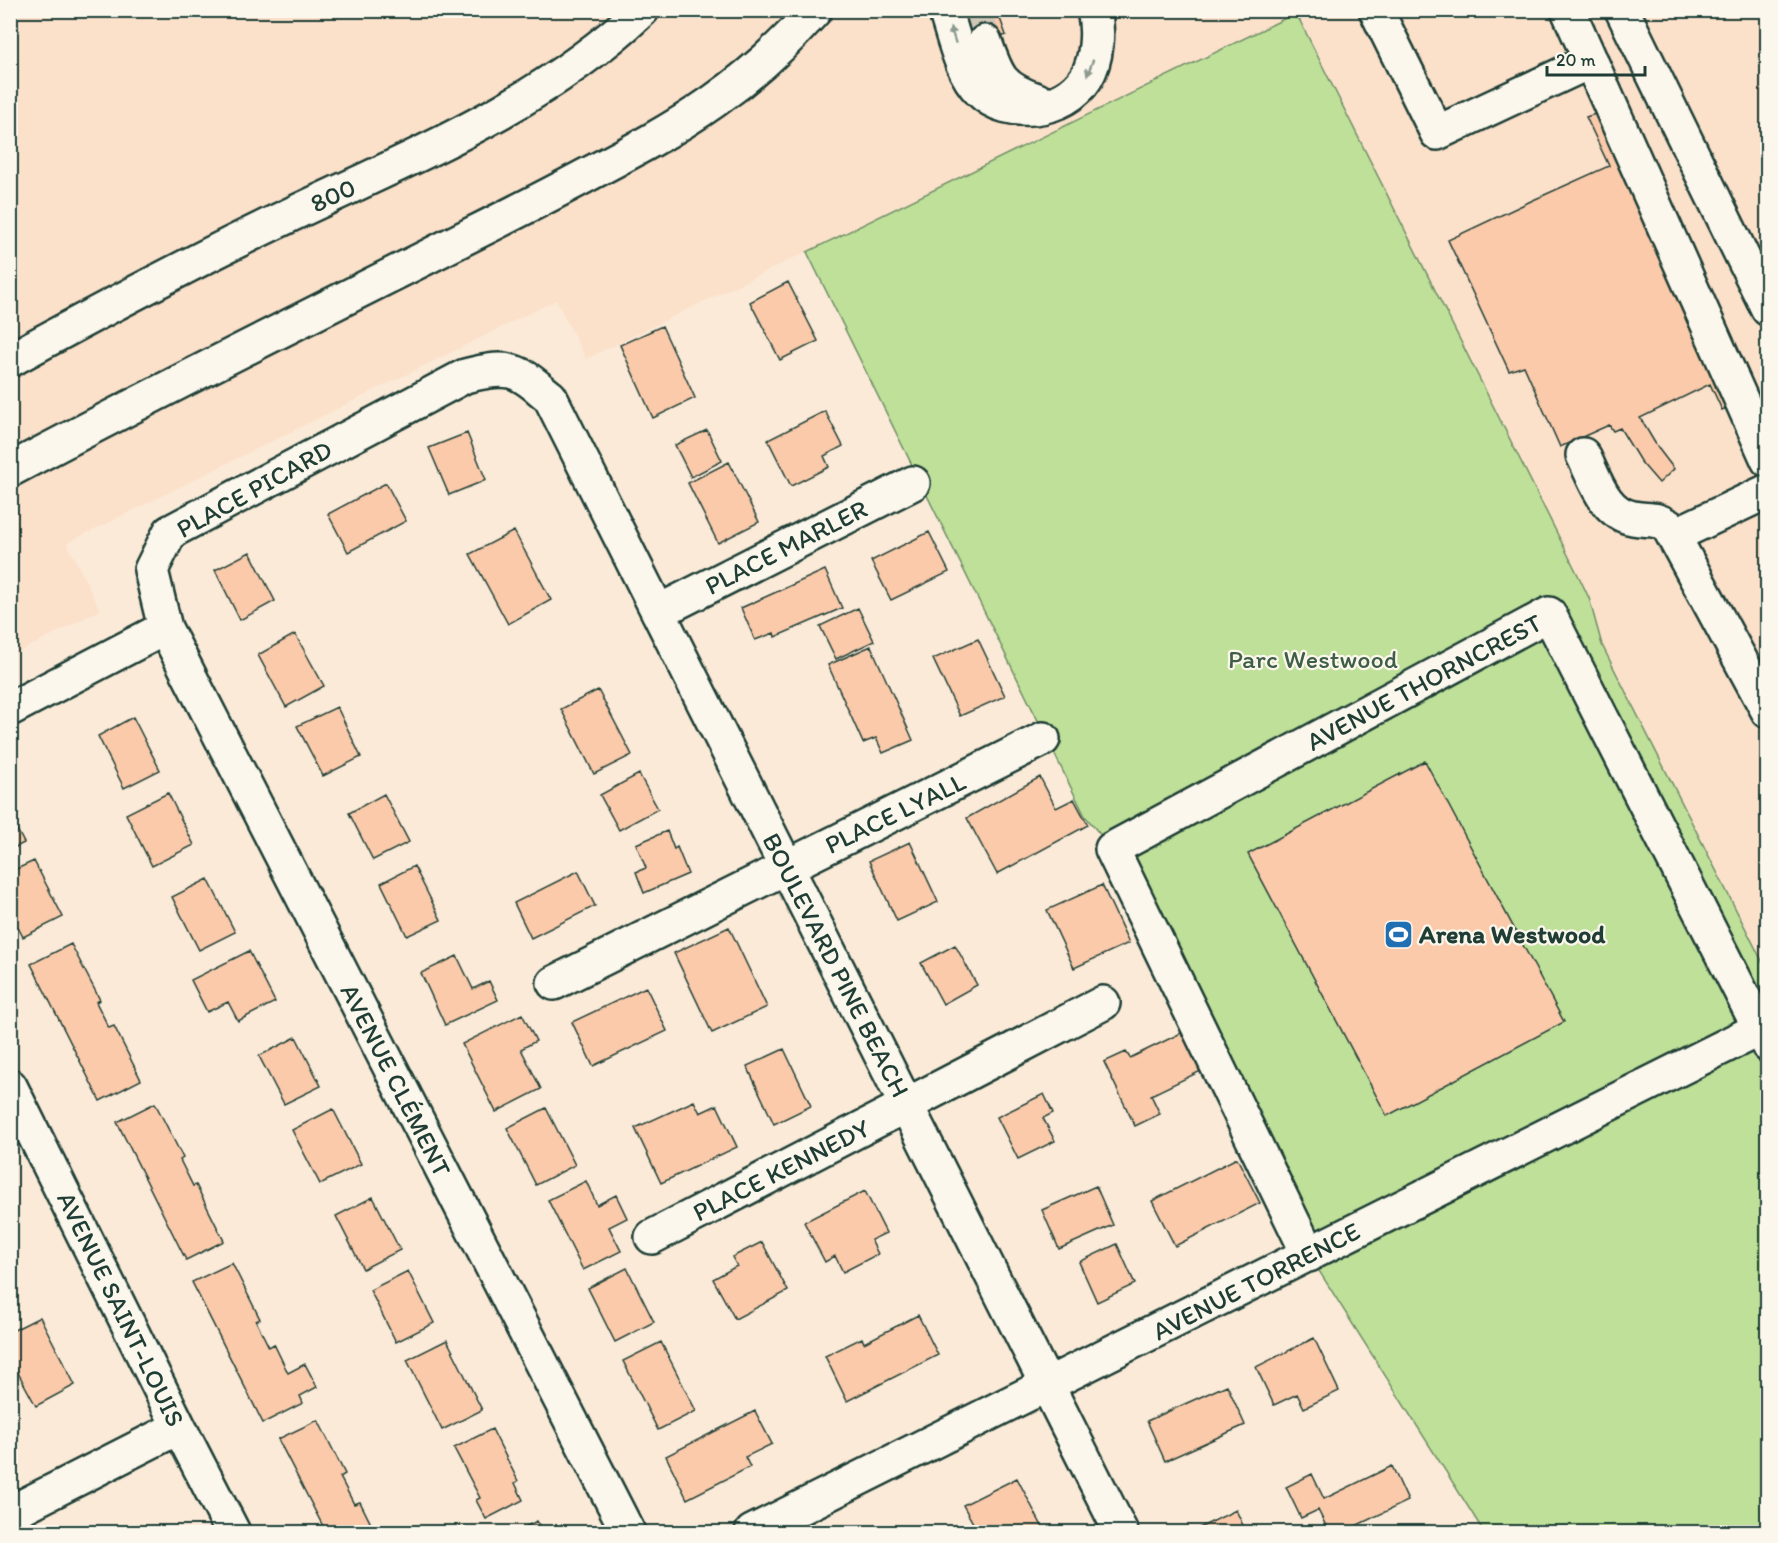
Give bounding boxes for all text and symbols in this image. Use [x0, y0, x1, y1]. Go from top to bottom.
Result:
one-way arrow [948, 26, 958, 44]
scale bar [1547, 39, 1644, 77]
text: 20 m [1556, 49, 1596, 71]
one-way arrow [1085, 59, 1094, 77]
street label: 800 [305, 171, 361, 219]
street label: PLACE PICARD [171, 433, 337, 545]
street label: PLACE MARLER [699, 492, 873, 602]
street label: AVENUE THORNCREST [1301, 606, 1548, 758]
park label: Parc Westwood [1228, 643, 1398, 675]
street label: PLACE LYALL [819, 765, 971, 861]
street label: BOULEVARD PINE BEACH [755, 828, 917, 1102]
sports icon: Arena Westwood [1382, 918, 1414, 950]
place label: Arena Westwood [1418, 918, 1606, 950]
street label: AVENUE CLÉMENT [334, 978, 459, 1182]
street label: PLACE KENNEDY [687, 1112, 875, 1228]
street label: AVENUE SAINT-LOUIS [50, 1186, 192, 1432]
street label: AVENUE TORRENCE [1147, 1215, 1365, 1347]

